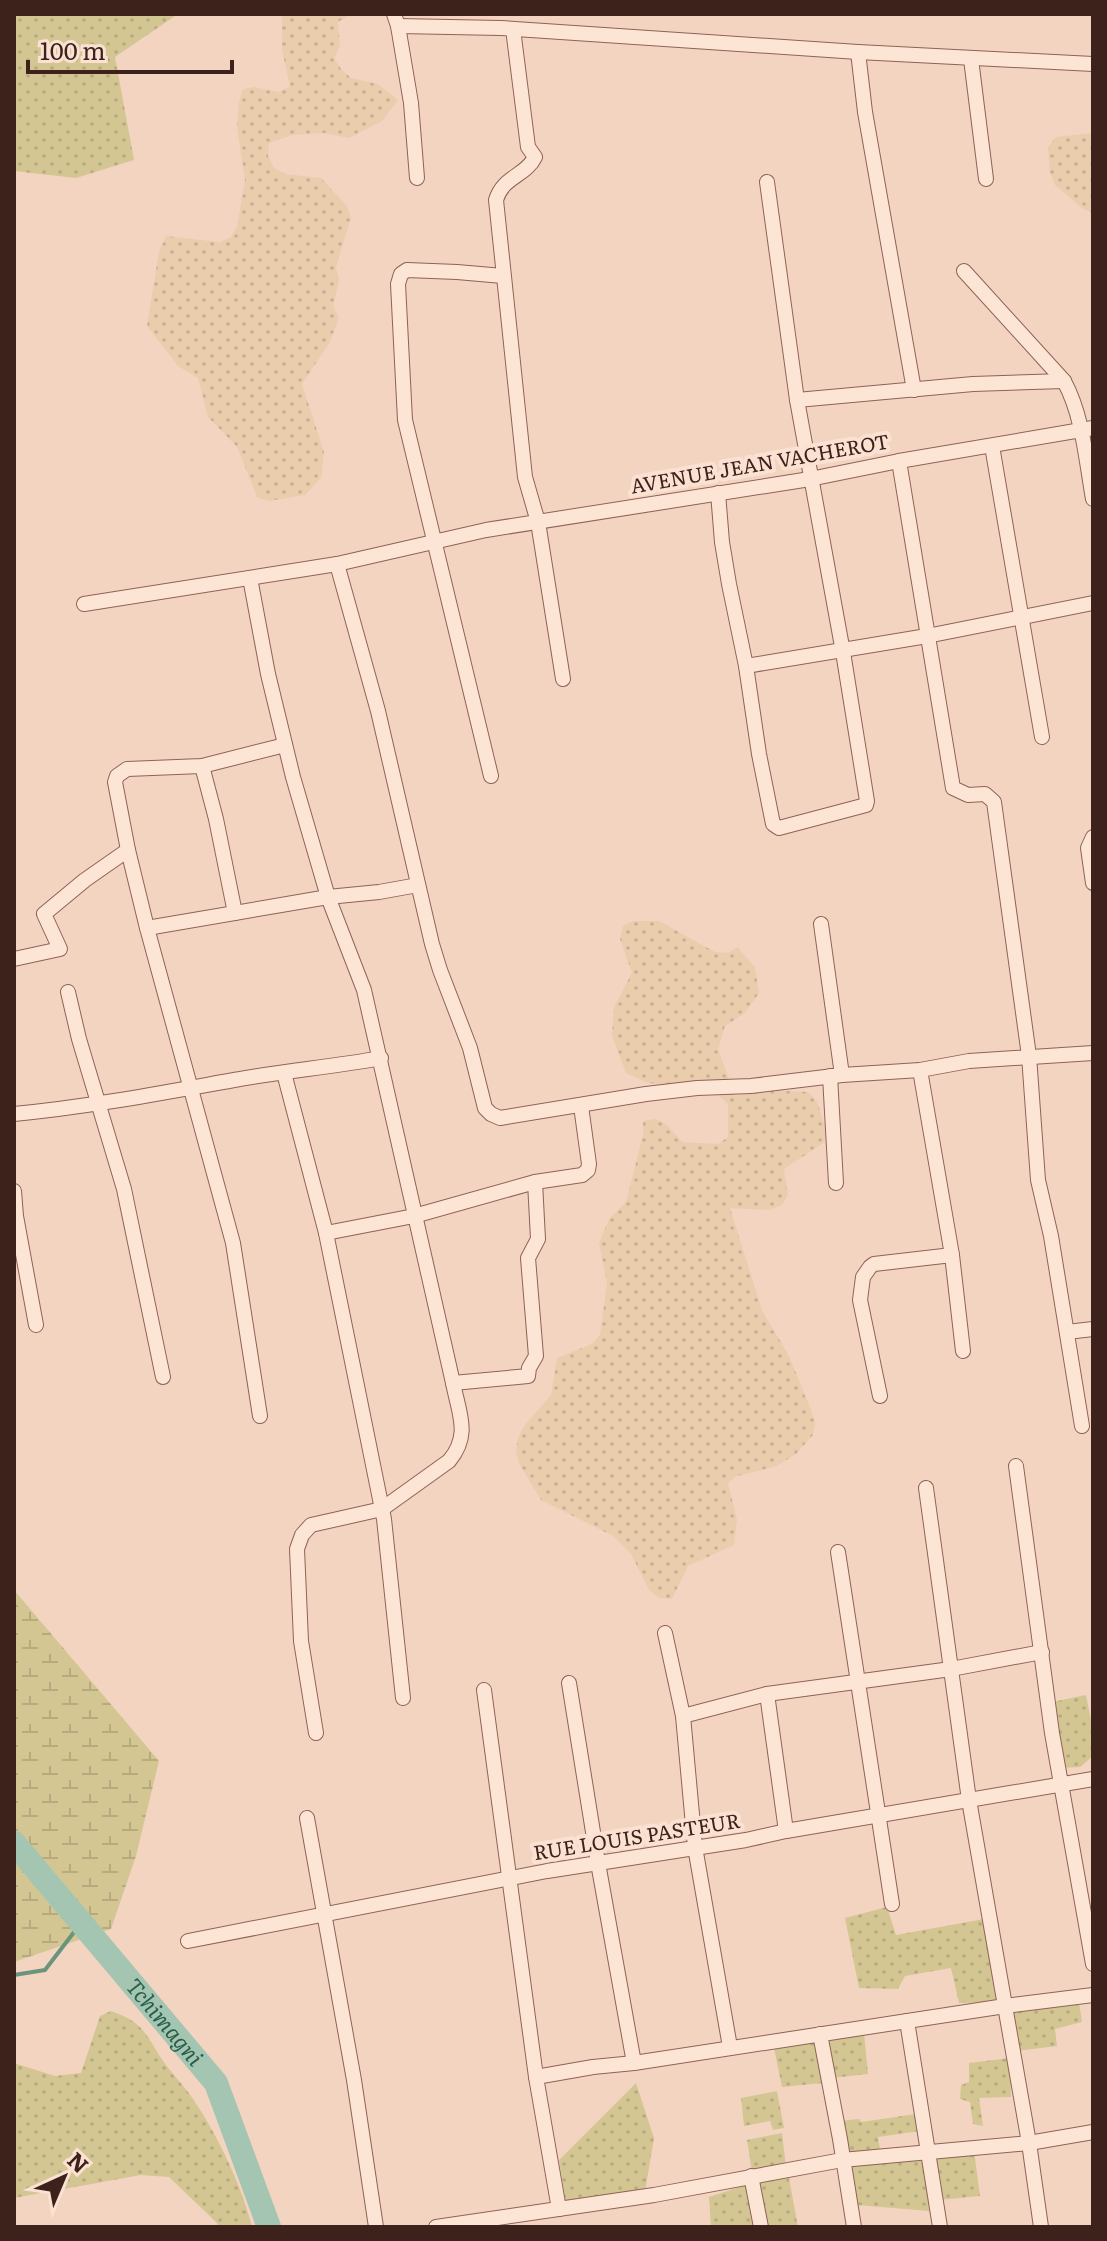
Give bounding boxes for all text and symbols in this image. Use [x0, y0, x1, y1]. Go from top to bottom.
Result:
scale bar [28, 24, 232, 74]
text: 100 m [40, 32, 106, 67]
street label: AVENUE JEAN VACHEROT [628, 424, 891, 500]
street label: RUE LOUIS PASTEUR [531, 1804, 742, 1866]
water label: Tchimagni [119, 1970, 213, 2072]
north arrow [24, 2137, 104, 2217]
text: N [61, 2143, 97, 2180]

